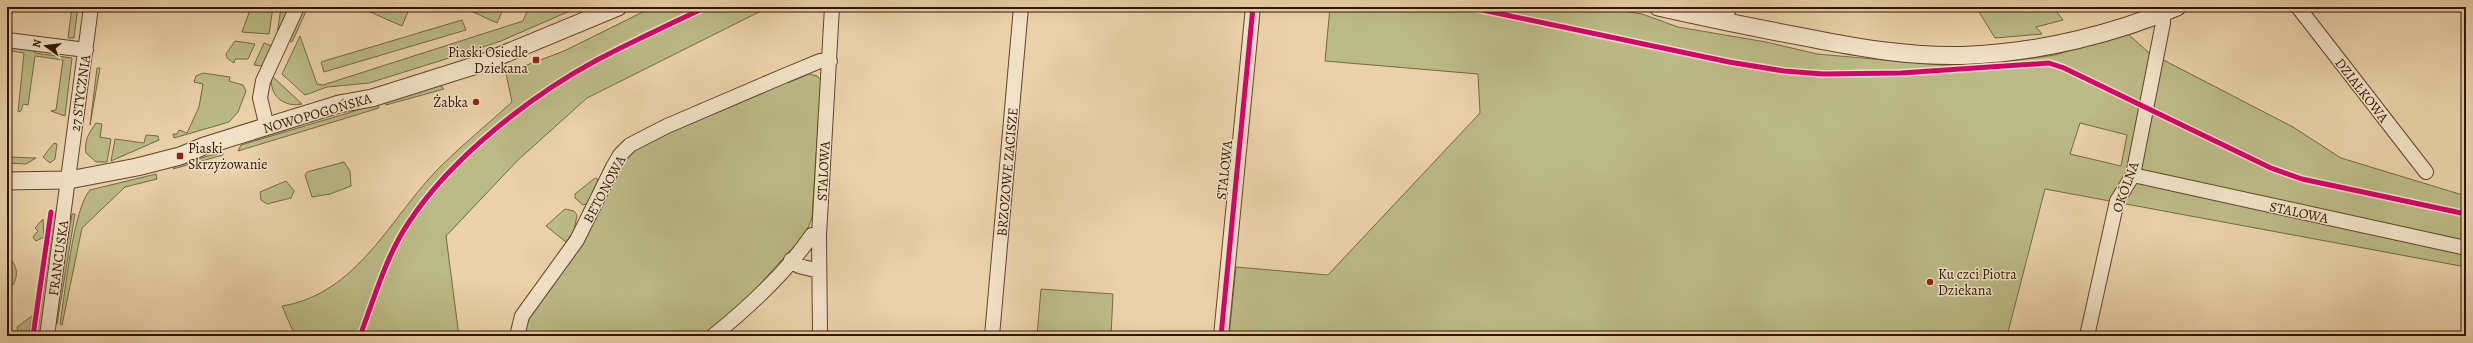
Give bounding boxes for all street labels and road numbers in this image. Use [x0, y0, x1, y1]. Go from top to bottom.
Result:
street label: 27 STYCZNIA [66, 53, 95, 133]
street label: DZIAŁKOWA [2330, 54, 2393, 127]
street label: NOWOPOGOŃSKA [261, 89, 375, 138]
street label: BRZOZOWE ZACISZE [992, 107, 1023, 237]
street label: STALOWA [1212, 138, 1237, 201]
street label: STALOWA [812, 140, 835, 201]
street label: BETONOWA [579, 151, 631, 226]
street label: OKÓLNA [2108, 158, 2144, 215]
street label: STALOWA [2268, 197, 2331, 228]
street label: FRANCUSKA [44, 218, 73, 297]

